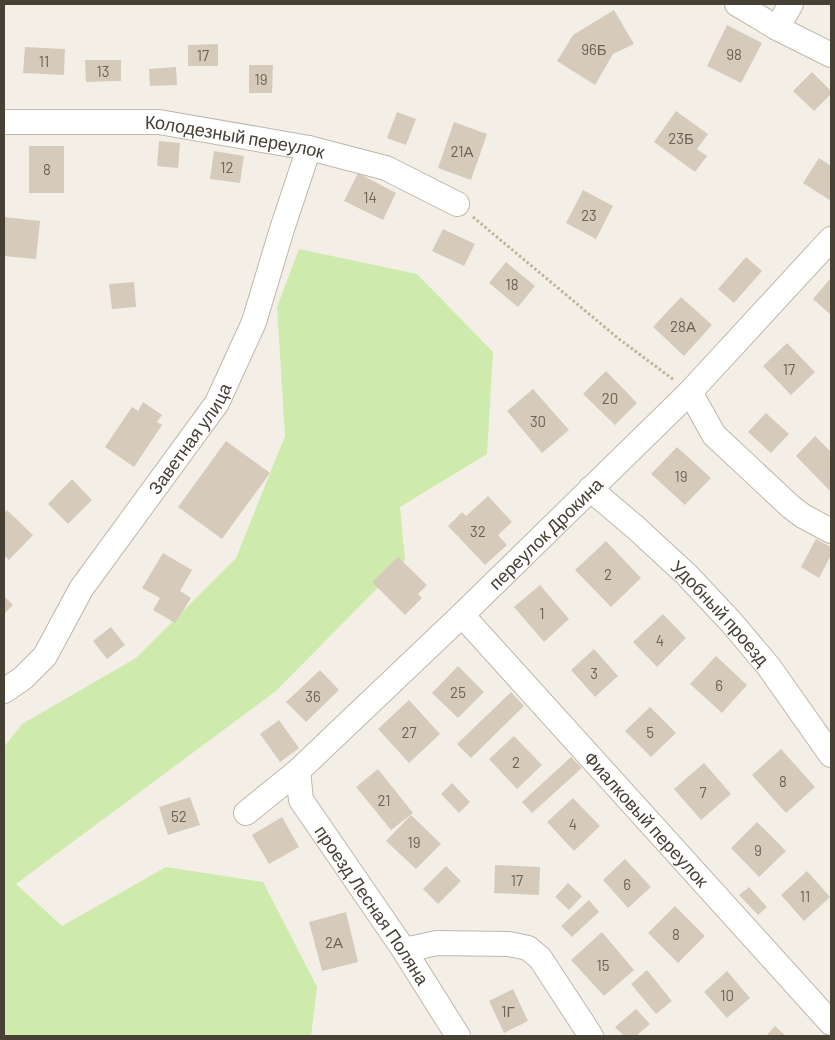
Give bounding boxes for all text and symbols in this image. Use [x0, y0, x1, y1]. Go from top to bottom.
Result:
house number: 96Б [581, 40, 607, 58]
house number: 98 [726, 45, 742, 63]
house number: 17 [197, 46, 209, 64]
house number: 11 [39, 52, 49, 70]
house number: 13 [97, 62, 109, 80]
house number: 19 [254, 70, 268, 88]
street label: Колодезный переулок [145, 111, 327, 163]
house number: 23Б [668, 129, 694, 147]
house number: 21А [450, 142, 474, 160]
house number: 12 [220, 158, 234, 176]
house number: 8 [43, 160, 51, 178]
house number: 14 [363, 188, 377, 206]
house number: 23 [581, 206, 597, 224]
house number: 18 [505, 275, 519, 293]
house number: 28А [670, 317, 696, 335]
house number: 17 [783, 360, 795, 378]
street label: Заветная улица [143, 379, 236, 498]
house number: 20 [602, 389, 618, 407]
house number: 30 [530, 412, 546, 430]
house number: 19 [674, 467, 688, 485]
street label: переулок Дрокина [484, 472, 608, 594]
house number: 32 [470, 522, 486, 540]
street label: Удобный проезд [667, 555, 774, 670]
house number: 2 [604, 565, 612, 583]
house number: 1 [539, 604, 545, 622]
house number: 4 [656, 631, 664, 649]
house number: 3 [590, 664, 598, 682]
house number: 6 [715, 676, 723, 694]
house number: 25 [450, 683, 466, 701]
house number: 36 [305, 687, 321, 705]
house number: 27 [401, 723, 417, 741]
house number: 5 [646, 723, 654, 741]
street label: Фиалковый переулок [579, 747, 714, 891]
house number: 2 [512, 753, 520, 771]
house number: 8 [779, 772, 787, 790]
house number: 7 [699, 783, 707, 801]
house number: 21 [377, 791, 391, 809]
house number: 52 [171, 807, 187, 825]
house number: 4 [569, 815, 577, 833]
street label: проезд Лесная Поляна [310, 821, 435, 990]
house number: 19 [407, 833, 421, 851]
house number: 9 [754, 841, 762, 859]
house number: 17 [511, 871, 523, 889]
house number: 6 [623, 875, 631, 893]
house number: 11 [800, 887, 810, 905]
house number: 8 [672, 925, 680, 943]
house number: 2А [325, 933, 343, 951]
house number: 15 [597, 956, 609, 974]
house number: 10 [720, 986, 734, 1004]
house number: 1Г [501, 1002, 515, 1020]

